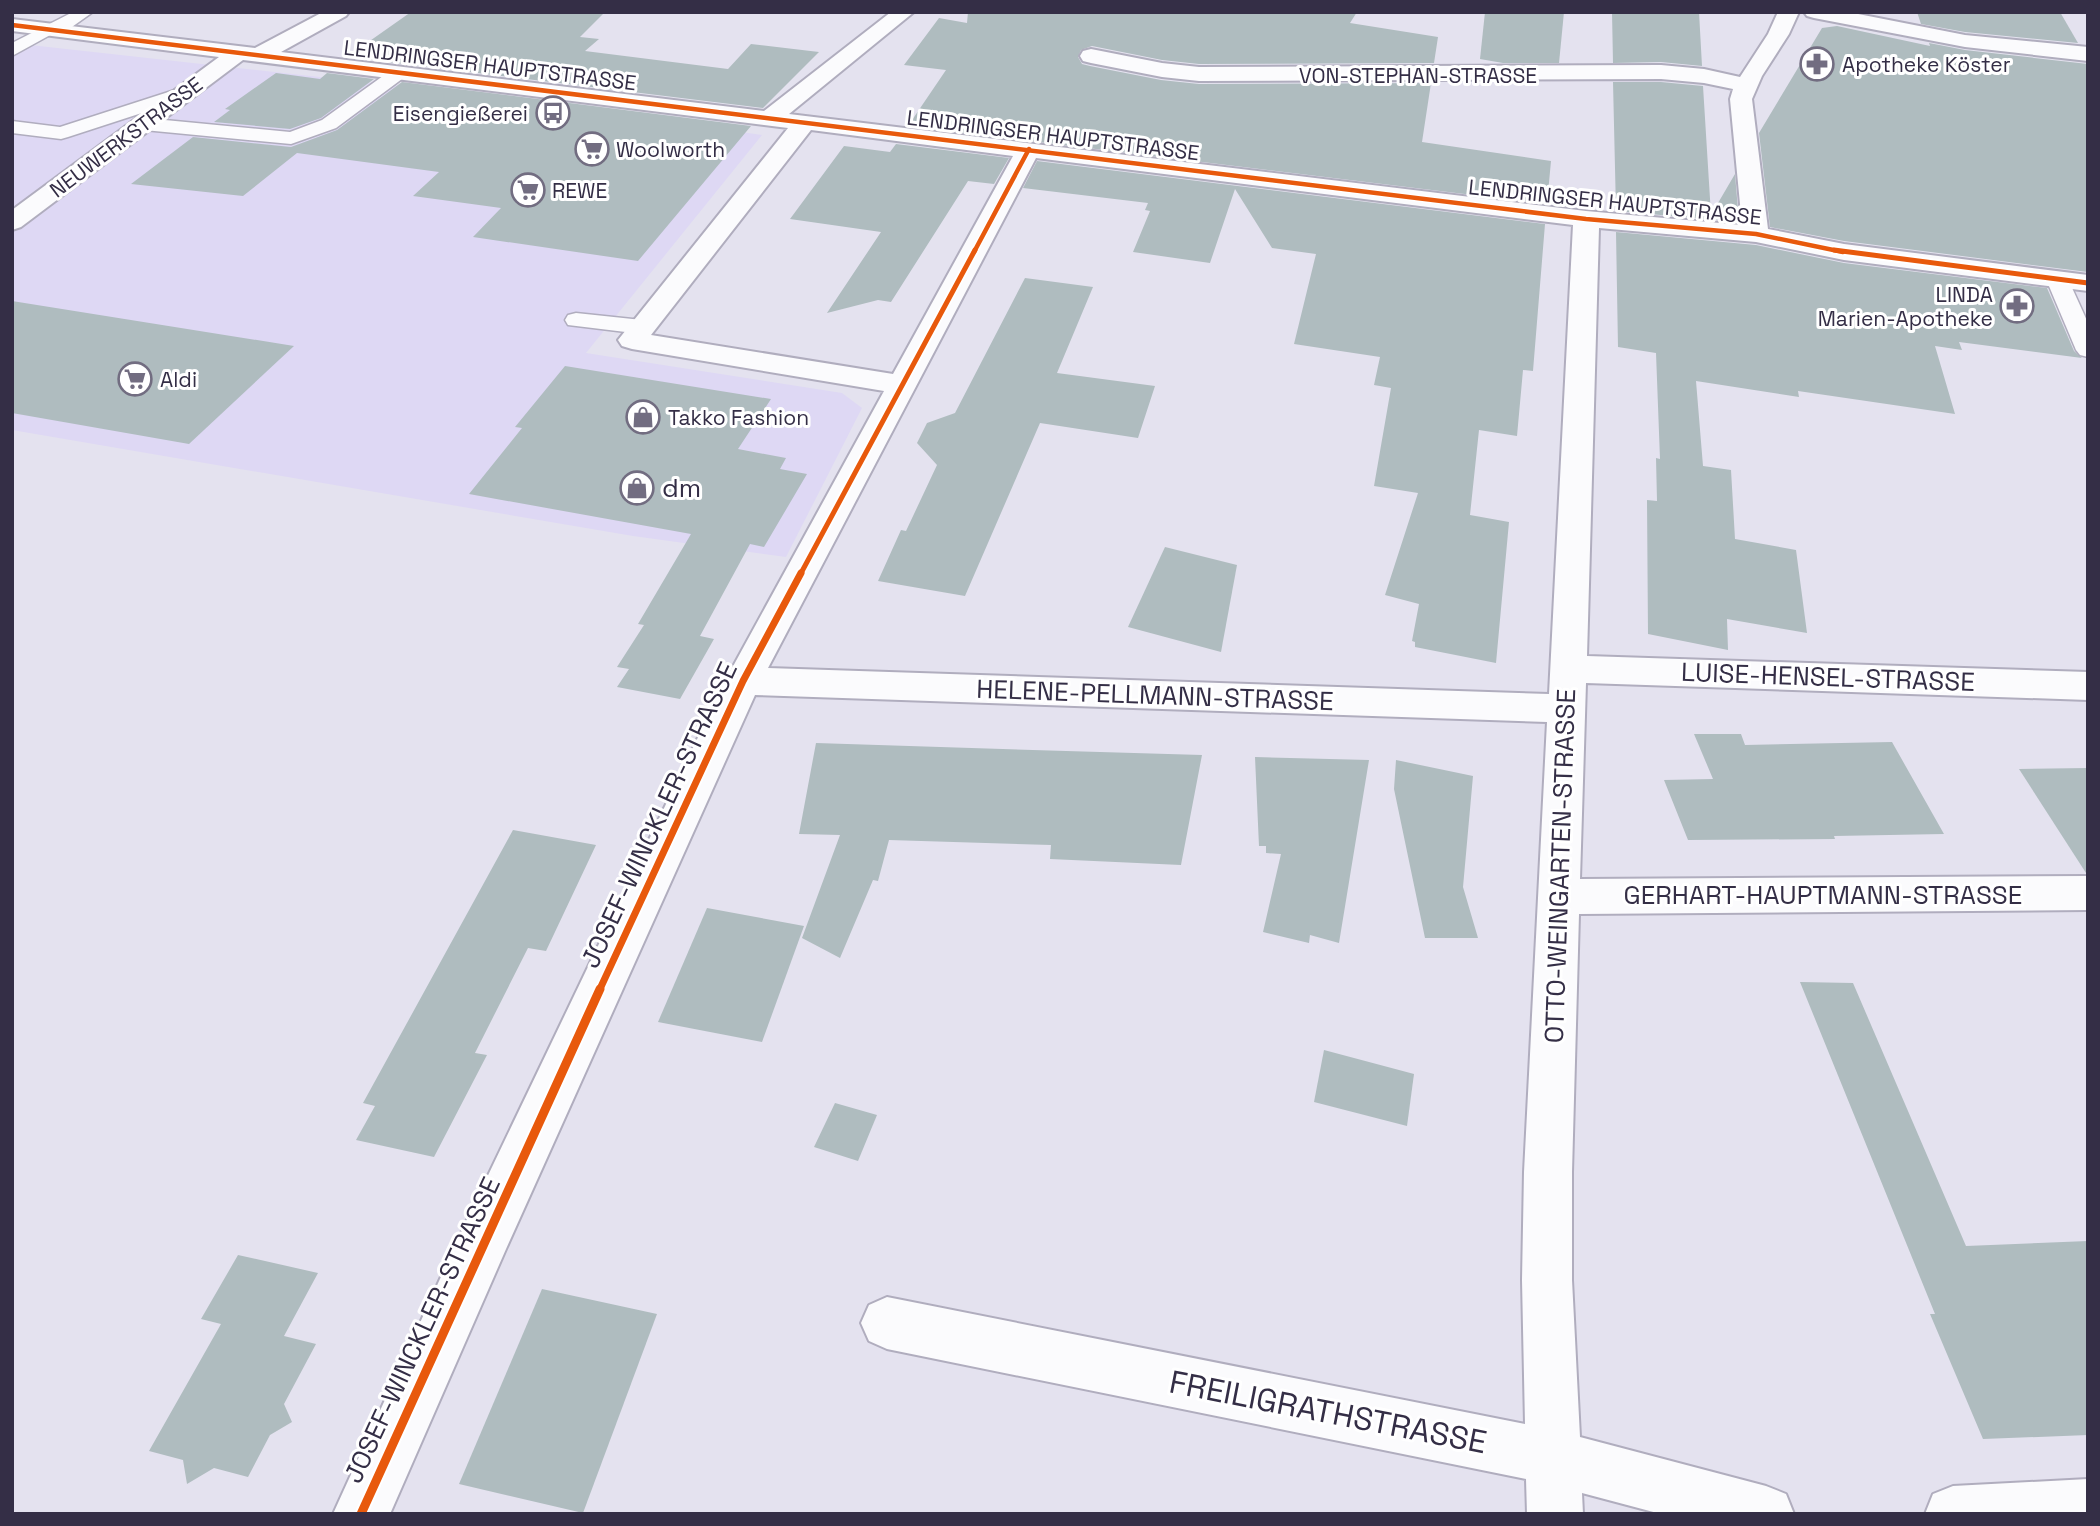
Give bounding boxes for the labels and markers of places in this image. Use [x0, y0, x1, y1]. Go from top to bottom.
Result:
pharmacy icon: Apotheke Köster [1798, 45, 1836, 83]
place label: Apotheke Köster [1842, 51, 2011, 78]
bus stop icon: Eisengießerei [534, 94, 572, 132]
place label: Eisengießerei [393, 100, 528, 127]
supermarket icon: Woolworth [573, 130, 611, 168]
place label: Woolworth [616, 136, 725, 163]
supermarket icon: REWE [509, 171, 547, 209]
place label: REWE [552, 177, 607, 204]
place label: LINDA Marien-Apotheke [1818, 281, 1993, 332]
pharmacy icon: LINDA Marien-Apotheke [1998, 287, 2036, 325]
supermarket icon: Aldi [116, 360, 154, 398]
place label: Aldi [160, 366, 197, 393]
shop icon: Takko Fashion [624, 398, 662, 436]
place label: Takko Fashion [668, 404, 809, 431]
shop icon: dm [618, 469, 656, 507]
place label: dm [662, 471, 701, 505]

